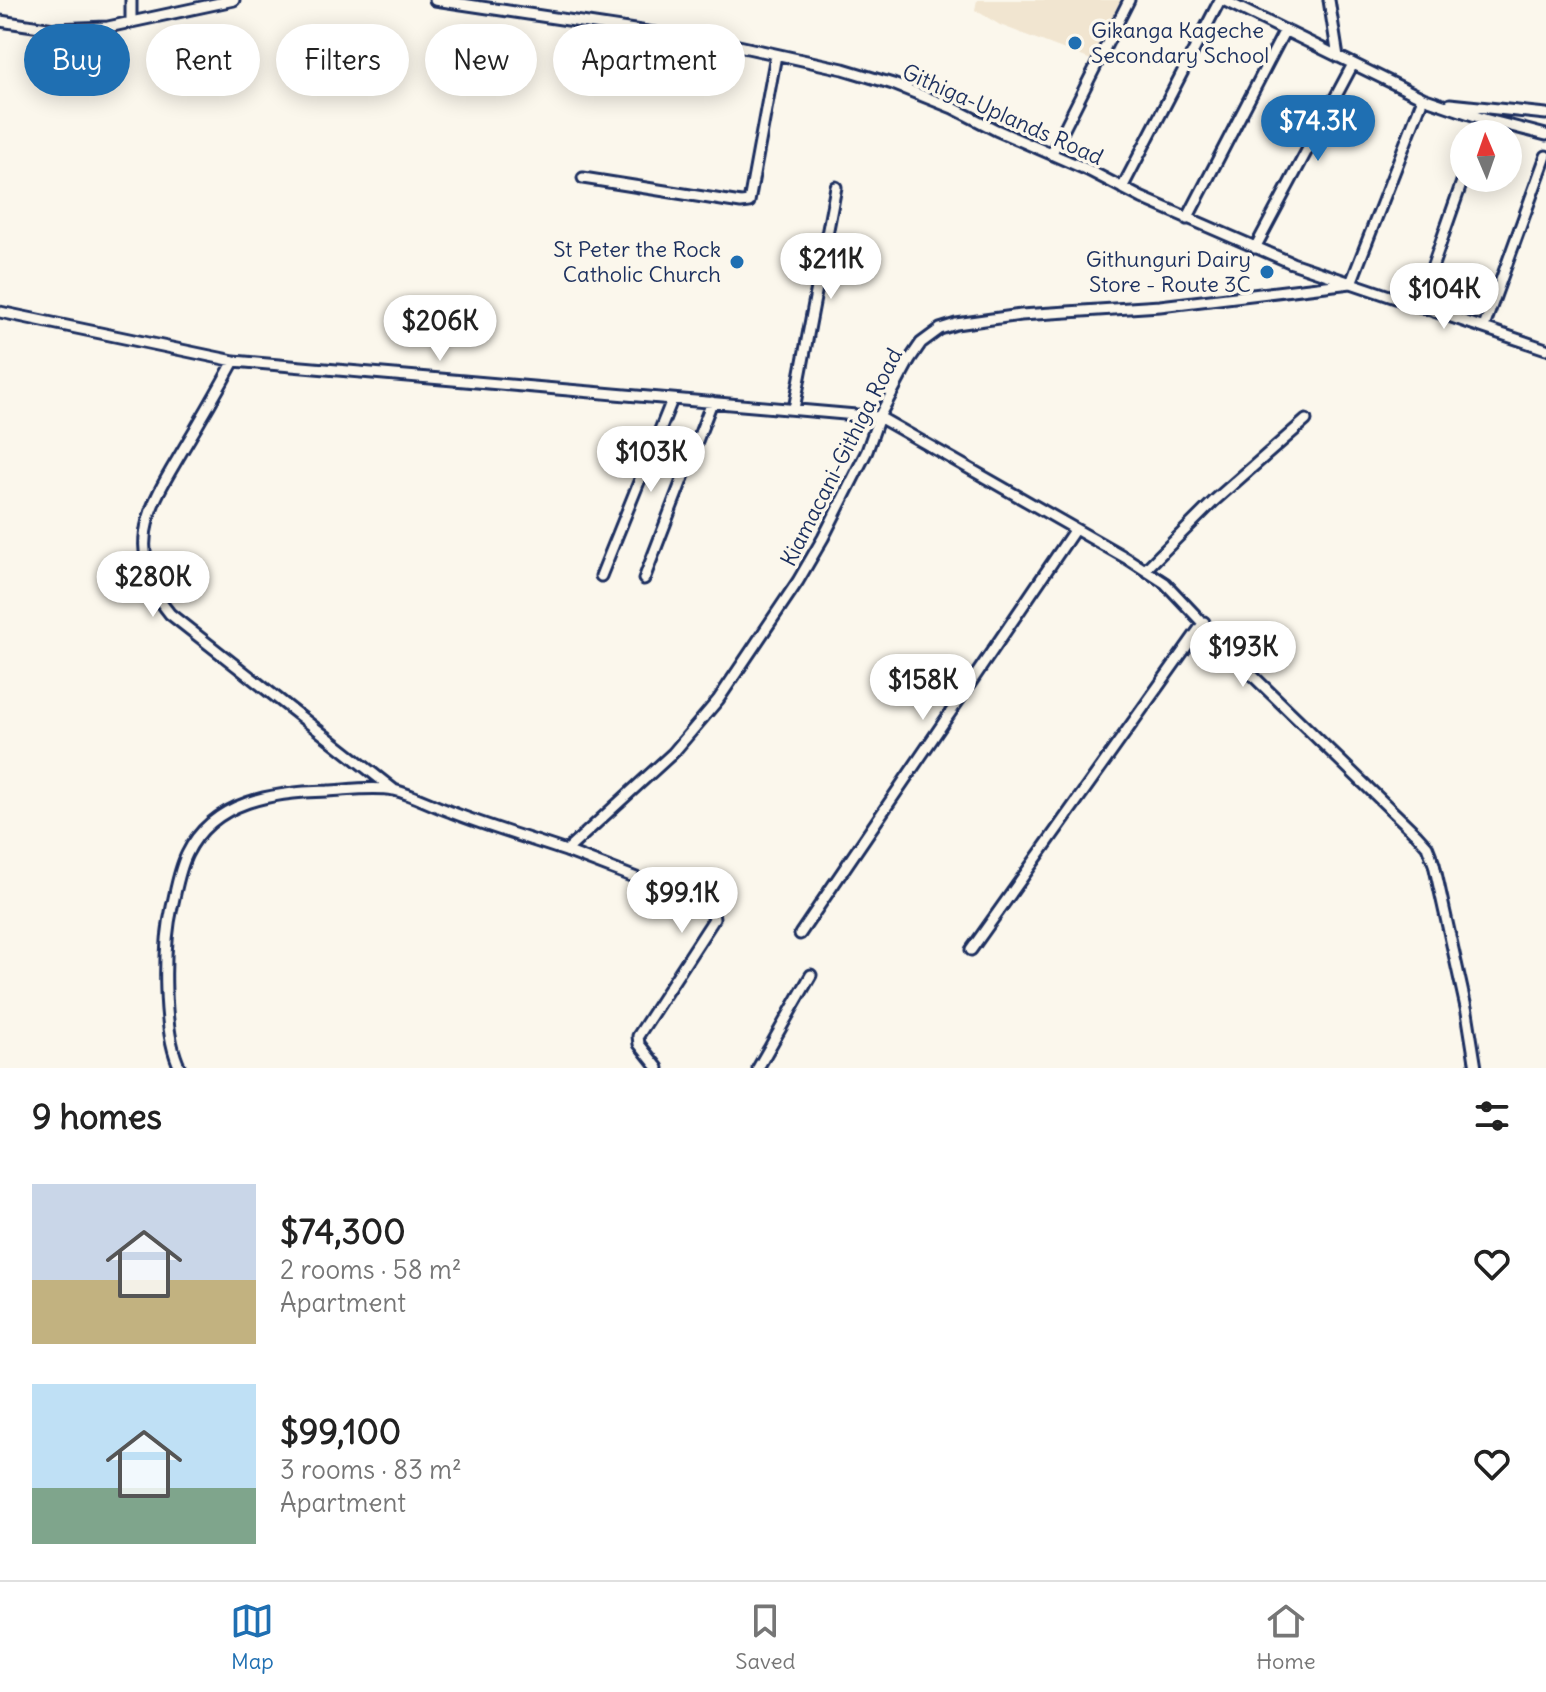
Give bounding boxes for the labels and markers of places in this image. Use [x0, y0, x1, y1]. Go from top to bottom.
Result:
place label: Gikanga Kageche Secondary School [1091, 16, 1269, 69]
marker: Gikanga Kageche Secondary School [1066, 34, 1084, 52]
pin: $74.3K [1253, 95, 1383, 163]
pin: $211K [775, 233, 887, 301]
place label: St Peter the Rock Catholic Church [553, 235, 721, 288]
place label: Githunguri Dairy Store - Route 3C [1086, 245, 1251, 298]
marker: St Peter the Rock Catholic Church [728, 253, 746, 271]
marker: Githunguri Dairy Store - Route 3C [1258, 263, 1276, 281]
pin: $104K [1388, 263, 1500, 331]
pin: $206K [384, 295, 496, 363]
pin: $103K [595, 426, 707, 494]
pin: $280K [97, 551, 209, 619]
pin: $193K [1187, 621, 1299, 689]
pin: $158K [867, 654, 979, 722]
pin: $99.1K [617, 867, 747, 935]

